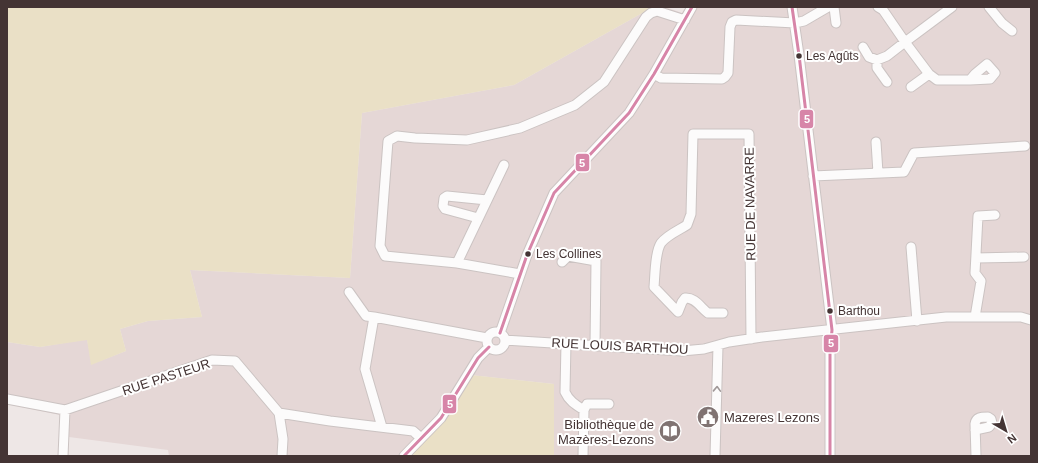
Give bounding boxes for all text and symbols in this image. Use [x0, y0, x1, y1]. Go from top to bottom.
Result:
place label: Les Agûts [806, 49, 859, 63]
marker: Les Agûts [794, 51, 804, 61]
line badge: 5 [799, 109, 814, 129]
text: 5 [804, 113, 810, 125]
street label: RUE DE NAVARRE [742, 147, 758, 261]
line badge: 5 [575, 153, 590, 172]
text: 5 [579, 157, 585, 169]
place label: Les Collines [536, 247, 601, 261]
marker: Les Collines [523, 249, 533, 259]
place label: Barthou [838, 304, 880, 318]
marker: Barthou [825, 306, 835, 316]
line badge: 5 [823, 334, 839, 353]
street label: RUE LOUIS BARTHOU [551, 335, 689, 357]
text: 5 [828, 337, 834, 349]
street label: RUE PASTEUR [120, 356, 212, 398]
one-way arrow [712, 386, 721, 392]
line badge: 5 [442, 394, 457, 414]
text: 5 [447, 398, 453, 410]
public building icon: Mazeres Lezons [695, 404, 721, 430]
place label: Mazeres Lezons [724, 410, 820, 425]
north arrow [986, 411, 1026, 451]
place label: Bibliothèque de Mazères-Lezons [558, 417, 654, 447]
library icon: Bibliothèque de Mazères-Lezons [657, 418, 683, 444]
text: N [1005, 432, 1019, 446]

